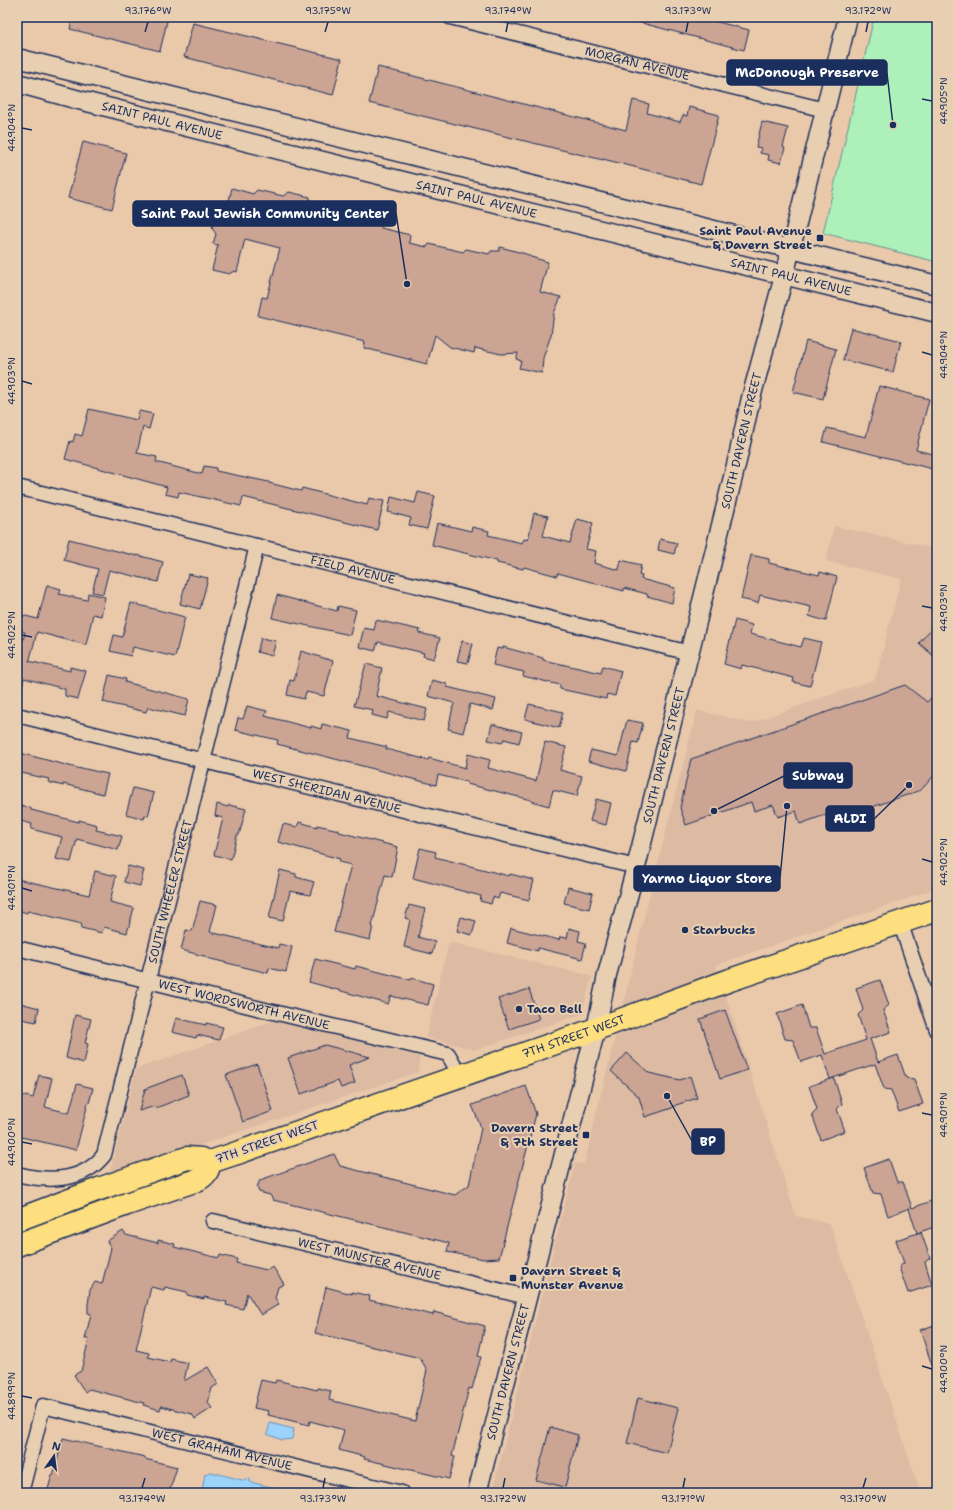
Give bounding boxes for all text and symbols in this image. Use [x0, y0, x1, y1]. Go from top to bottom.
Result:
text: 93.176°W [124, 4, 172, 17]
text: 93.175°W [305, 4, 352, 17]
text: 93.174°W [484, 4, 532, 17]
text: 93.173°W [665, 4, 712, 17]
text: 93.172°W [845, 4, 892, 17]
street label: MORGAN AVENUE [583, 43, 691, 84]
callout: McDonough Preserve [727, 60, 887, 85]
text: McDonough Preserve [735, 64, 879, 81]
text: 44.905°N [937, 77, 950, 125]
street label: SAINT PAUL AVENUE [100, 98, 224, 144]
text: 44.904°N [5, 104, 18, 152]
street label: SAINT PAUL AVENUE [414, 177, 539, 222]
callout: Saint Paul Jewish Community Center [133, 201, 396, 226]
text: Saint Paul Jewish Community Center [141, 205, 389, 222]
place label: Saint Paul Avenue & Davern Street [699, 223, 812, 253]
marker: Saint Paul Avenue & Davern Street [815, 233, 825, 243]
street label: SAINT PAUL AVENUE [729, 254, 853, 300]
text: 44.904°N [937, 331, 950, 379]
text: 44.903°N [5, 357, 18, 405]
street label: SOUTH DAVERN STREET [717, 370, 766, 511]
street label: FIELD AVENUE [309, 552, 397, 588]
text: 44.903°N [937, 584, 950, 632]
text: 44.902°N [5, 611, 18, 659]
street label: SOUTH DAVERN STREET [639, 685, 689, 825]
callout: Subway [784, 763, 852, 788]
street label: WEST SHERIDAN AVENUE [251, 765, 403, 817]
text: Subway [792, 767, 844, 784]
callout: ALDI [826, 806, 874, 831]
text: ALDI [834, 810, 866, 827]
street label: SOUTH WHEELER STREET [144, 818, 196, 965]
text: 44.902°N [937, 838, 950, 886]
text: 44.901°N [5, 865, 18, 911]
callout: Yarmo Liquor Store [634, 866, 780, 891]
text: Yarmo Liquor Store [642, 870, 772, 887]
place label: Starbucks [693, 922, 755, 938]
marker: Starbucks [680, 925, 690, 935]
street label: WEST WORDSWORTH AVENUE [157, 976, 331, 1033]
place label: Taco Bell [527, 1001, 582, 1017]
marker: Taco Bell [514, 1004, 524, 1014]
street label: 7TH STREET WEST [520, 1011, 628, 1062]
text: 44.901°N [937, 1092, 950, 1138]
street label: 7TH STREET WEST [213, 1117, 321, 1167]
text: 44.900°N [5, 1118, 18, 1166]
place label: Davern Street & 7th Street [491, 1120, 578, 1150]
callout: BP [692, 1129, 724, 1154]
marker: Davern Street & 7th Street [581, 1130, 591, 1140]
text: BP [700, 1133, 716, 1150]
street label: WEST MUNSTER AVENUE [296, 1234, 443, 1284]
place label: Davern Street & Munster Avenue [521, 1263, 624, 1293]
marker: Davern Street & Munster Avenue [508, 1273, 518, 1283]
street label: SOUTH DAVERN STREET [483, 1302, 533, 1442]
text: 44.900°N [937, 1345, 950, 1393]
text: 44.899°N [5, 1372, 18, 1420]
street label: WEST GRAHAM AVENUE [150, 1425, 294, 1474]
north arrow [34, 1436, 74, 1476]
text: N [50, 1438, 63, 1455]
text: 93.174°W [118, 1492, 166, 1505]
text: 93.173°W [300, 1492, 347, 1505]
text: 93.172°W [480, 1492, 527, 1505]
text: 93.171°W [661, 1492, 705, 1505]
text: 93.170°W [839, 1492, 887, 1505]

